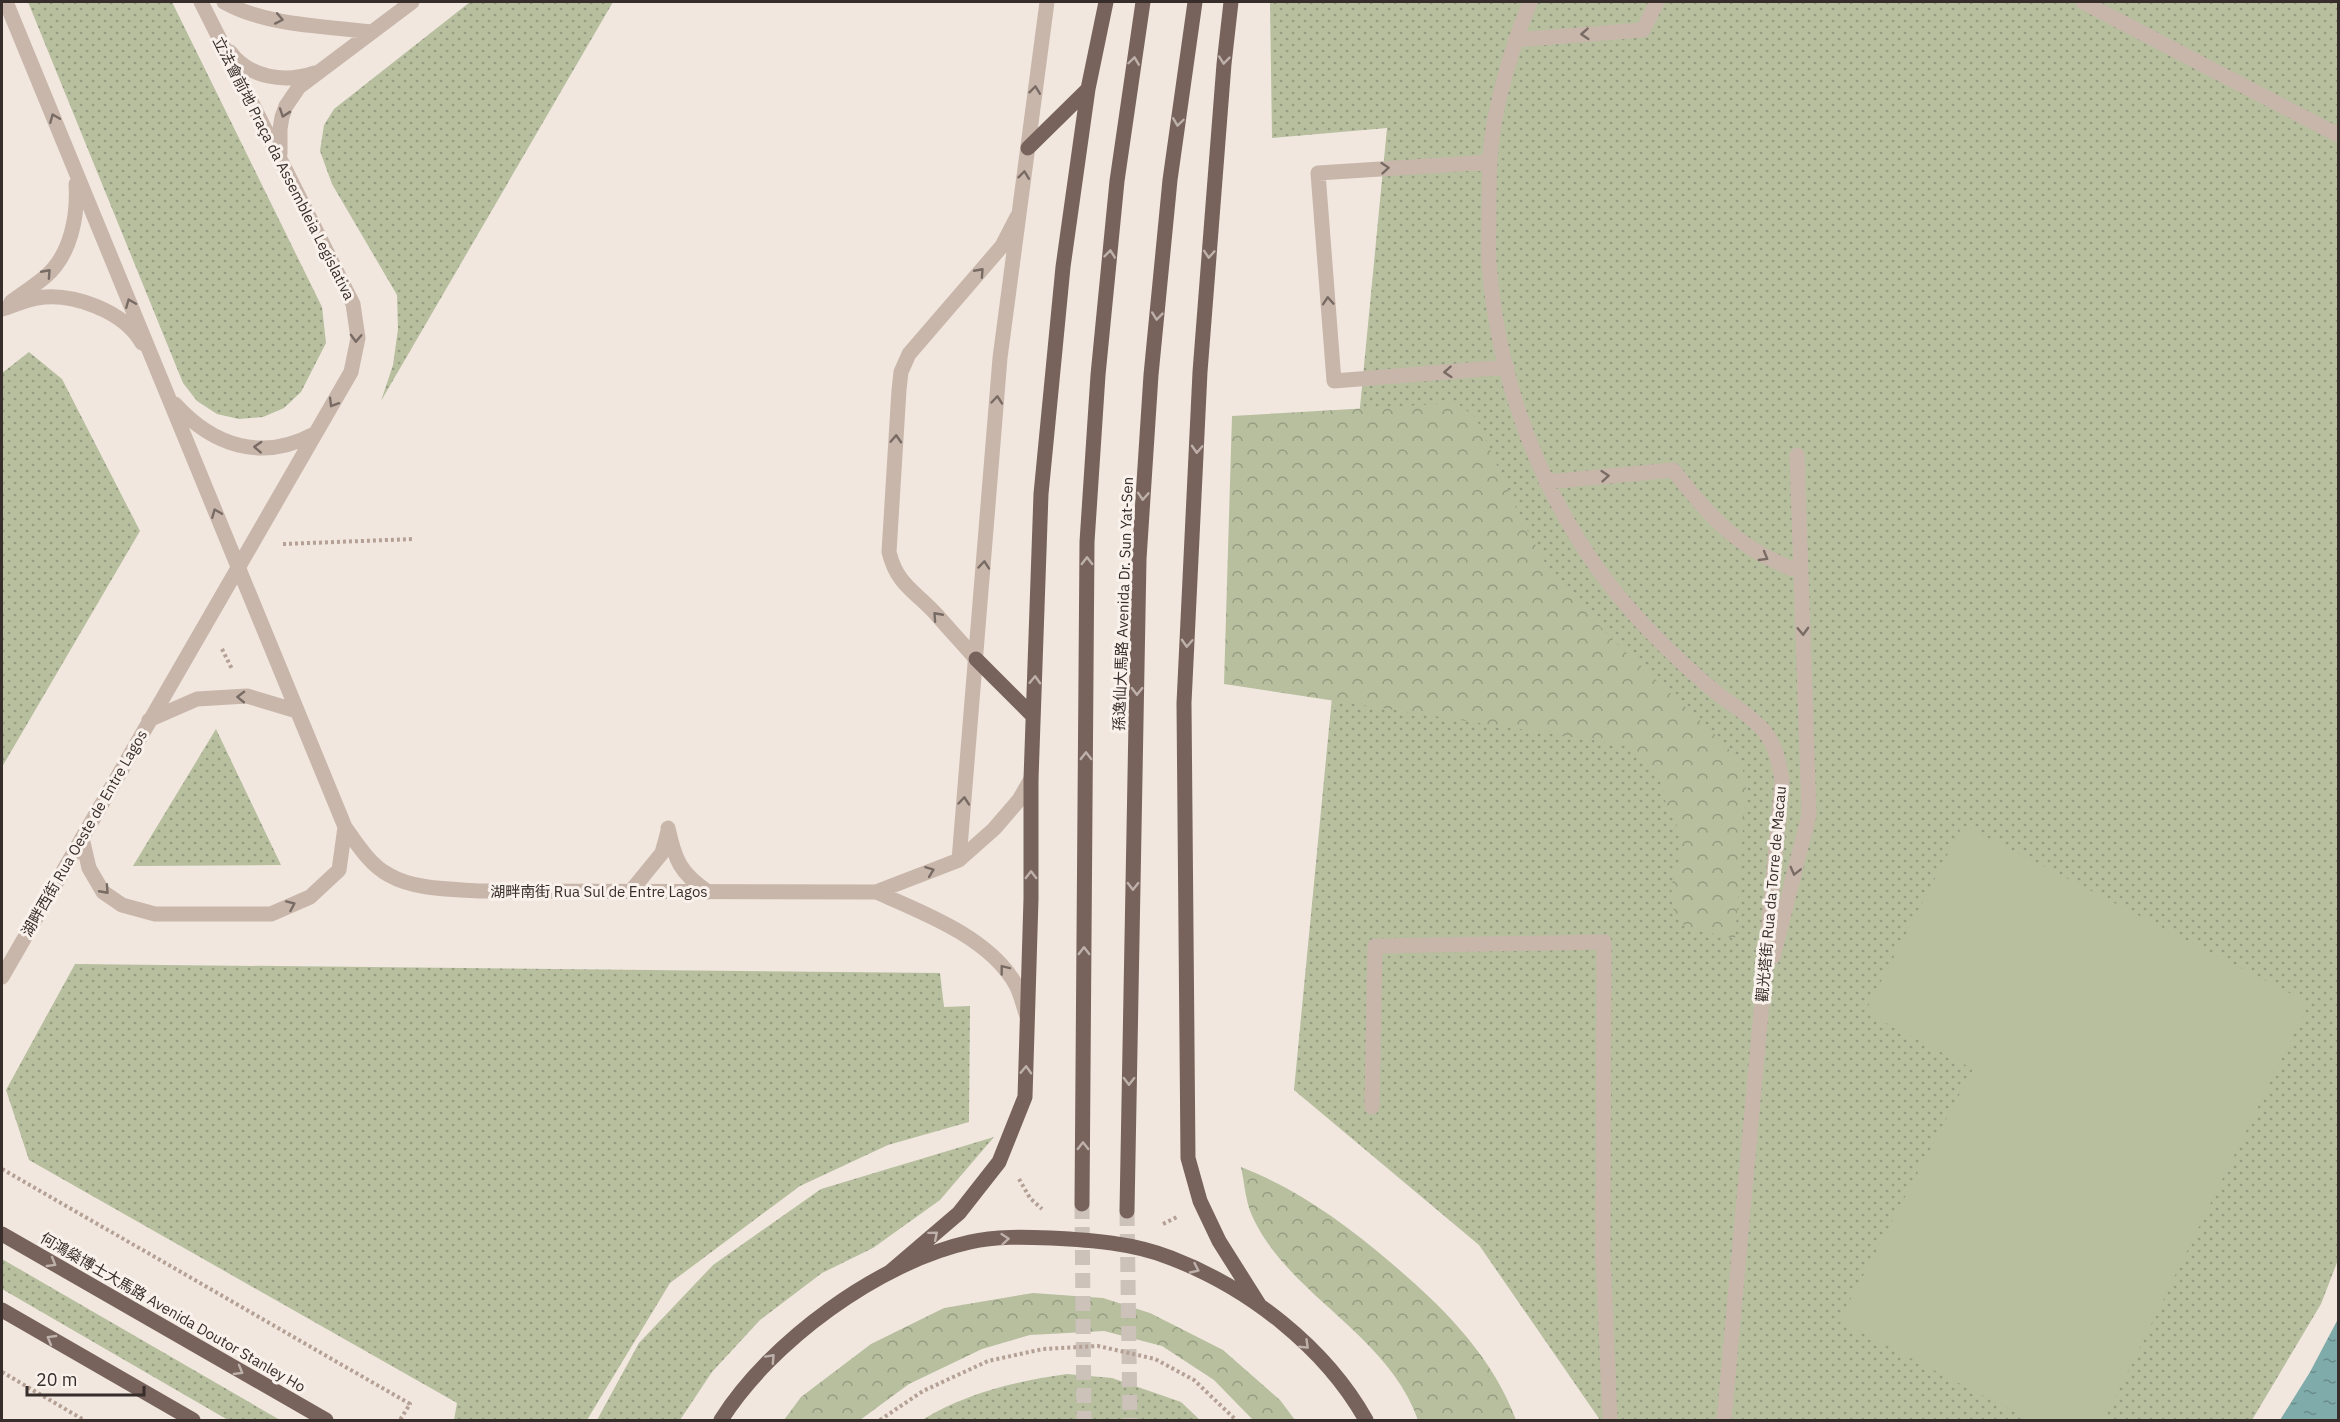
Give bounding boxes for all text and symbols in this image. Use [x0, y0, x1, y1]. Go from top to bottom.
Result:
one-way arrow [274, 12, 284, 25]
one-way arrow [1580, 28, 1589, 41]
street label: 立法會前地 Praça da Assembleia Legislativa [209, 33, 359, 303]
one-way arrow [1218, 55, 1231, 64]
one-way arrow [1128, 56, 1140, 65]
one-way arrow [1029, 85, 1041, 94]
one-way arrow [279, 107, 292, 118]
one-way arrow [49, 113, 61, 124]
one-way arrow [1173, 117, 1185, 126]
one-way arrow [1381, 162, 1390, 175]
one-way arrow [1018, 170, 1030, 179]
one-way arrow [1103, 250, 1116, 259]
one-way arrow [1203, 250, 1216, 259]
one-way arrow [973, 268, 984, 279]
one-way arrow [40, 269, 51, 280]
one-way arrow [1322, 296, 1335, 305]
one-way arrow [125, 298, 137, 309]
one-way arrow [1151, 311, 1164, 320]
one-way arrow [350, 334, 362, 343]
one-way arrow [1444, 365, 1453, 378]
one-way arrow [990, 395, 1003, 404]
one-way arrow [328, 397, 340, 407]
one-way arrow [889, 435, 902, 444]
one-way arrow [254, 440, 263, 453]
one-way arrow [1190, 444, 1203, 453]
one-way arrow [1600, 470, 1609, 483]
street label: 孫逸仙大馬路 Avenida Dr. Sun Yat-Sen [1109, 477, 1137, 731]
one-way arrow [1137, 492, 1150, 501]
one-way arrow [211, 508, 223, 519]
one-way arrow [1757, 549, 1768, 561]
one-way arrow [1081, 556, 1093, 565]
one-way arrow [977, 561, 990, 570]
one-way arrow [933, 612, 944, 623]
one-way arrow [1797, 626, 1809, 635]
one-way arrow [1181, 639, 1194, 648]
one-way arrow [1028, 676, 1041, 685]
one-way arrow [1131, 687, 1143, 696]
one-way arrow [236, 691, 245, 703]
street label: 湖畔西街 Rua Oeste de Entre Lagos [17, 726, 151, 940]
one-way arrow [1080, 751, 1092, 760]
street label: 觀光塔街 Rua da Torre de Macau [1752, 785, 1790, 1003]
one-way arrow [957, 797, 970, 806]
one-way arrow [924, 866, 935, 878]
one-way arrow [1789, 866, 1802, 876]
one-way arrow [1025, 870, 1037, 879]
street label: 湖畔南街 Rua Sul de Entre Lagos [490, 882, 708, 901]
one-way arrow [1127, 882, 1139, 891]
one-way arrow [97, 884, 108, 895]
one-way arrow [284, 900, 295, 912]
one-way arrow [1078, 946, 1090, 955]
one-way arrow [1001, 965, 1012, 976]
one-way arrow [1020, 1065, 1033, 1074]
one-way arrow [1123, 1077, 1136, 1086]
one-way arrow [1077, 1141, 1089, 1150]
street label: 何鴻燊博士大馬路 Avenida Doutor Stanley Ho [37, 1228, 309, 1396]
one-way arrow [927, 1231, 938, 1242]
one-way arrow [1001, 1232, 1010, 1245]
one-way arrow [46, 1256, 56, 1267]
one-way arrow [1189, 1261, 1200, 1273]
one-way arrow [47, 1335, 57, 1346]
one-way arrow [1297, 1337, 1308, 1348]
one-way arrow [764, 1354, 775, 1365]
scale bar [27, 1359, 144, 1397]
one-way arrow [233, 1363, 243, 1375]
text: 20 m [36, 1368, 78, 1391]

